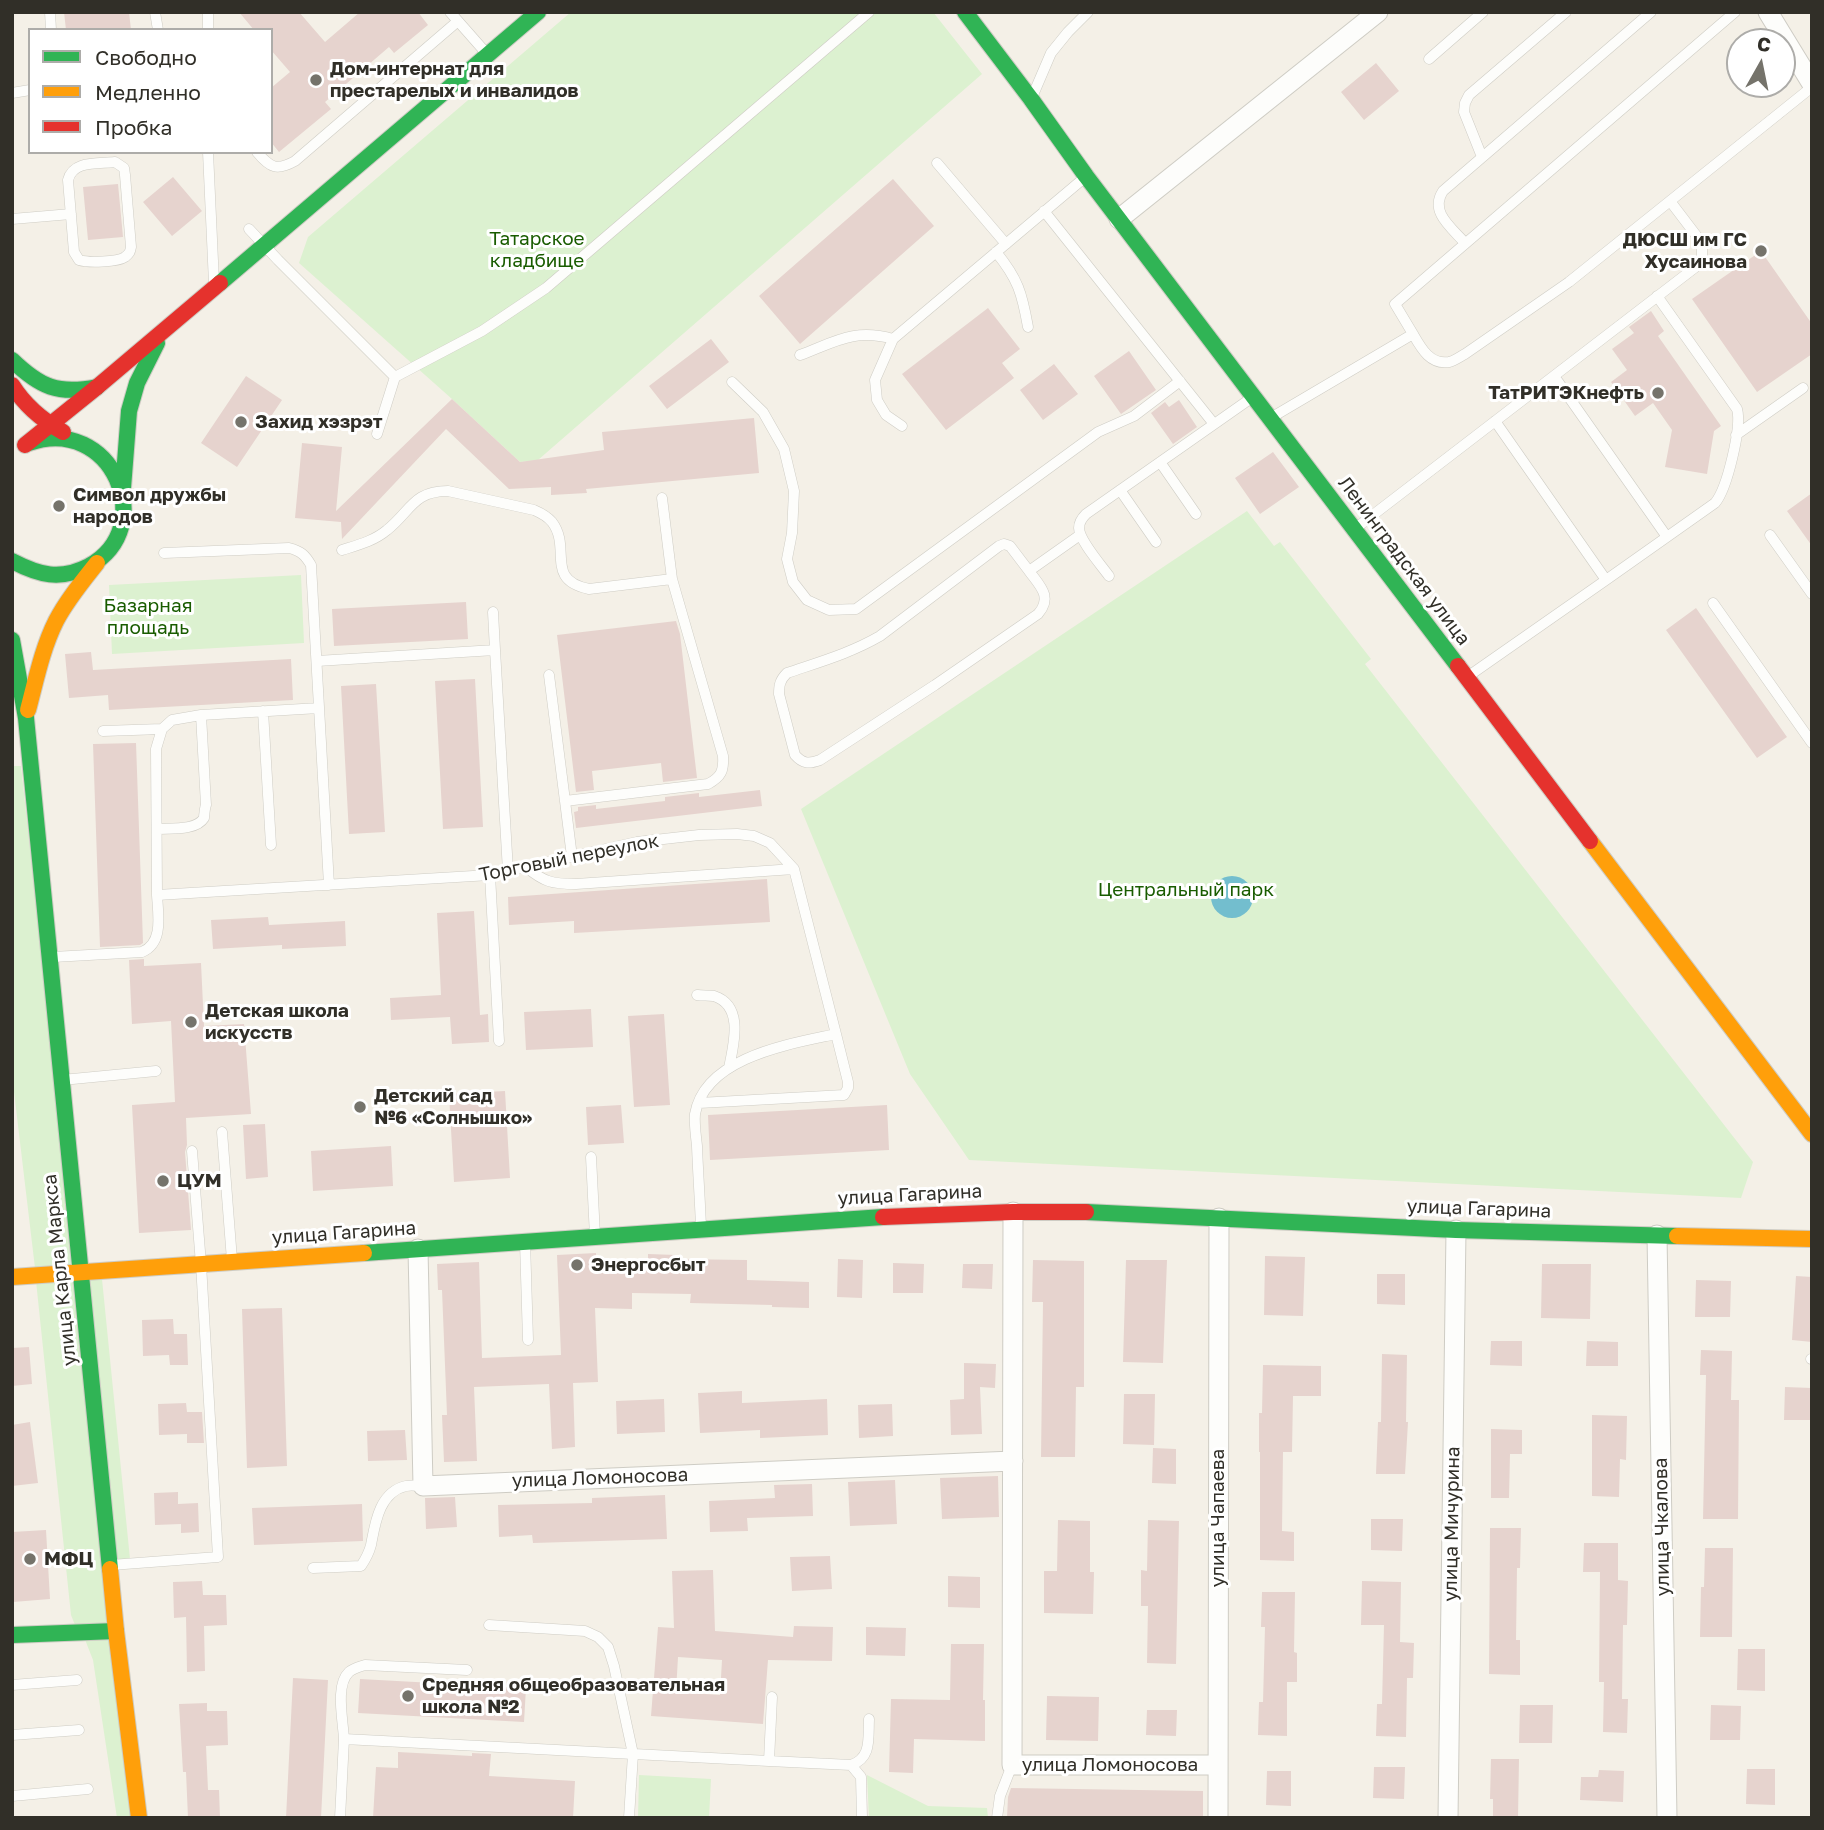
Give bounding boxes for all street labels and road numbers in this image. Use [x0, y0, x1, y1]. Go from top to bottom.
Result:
street label: Ленинградская улица [1333, 472, 1475, 650]
street label: Торговый переулок [477, 829, 661, 887]
street label: улица Карла Маркса [39, 1173, 81, 1367]
street label: улица Гагарина [837, 1180, 983, 1210]
street label: улица Гагарина [1406, 1195, 1552, 1223]
street label: улица Гагарина [271, 1217, 417, 1249]
street label: улица Мичурина [1439, 1446, 1465, 1602]
street label: улица Чапаева [1207, 1449, 1229, 1587]
street label: улица Чкалова [1649, 1458, 1675, 1596]
street label: улица Ломоносова [511, 1464, 689, 1492]
street label: улица Ломоносова [1022, 1754, 1198, 1776]

